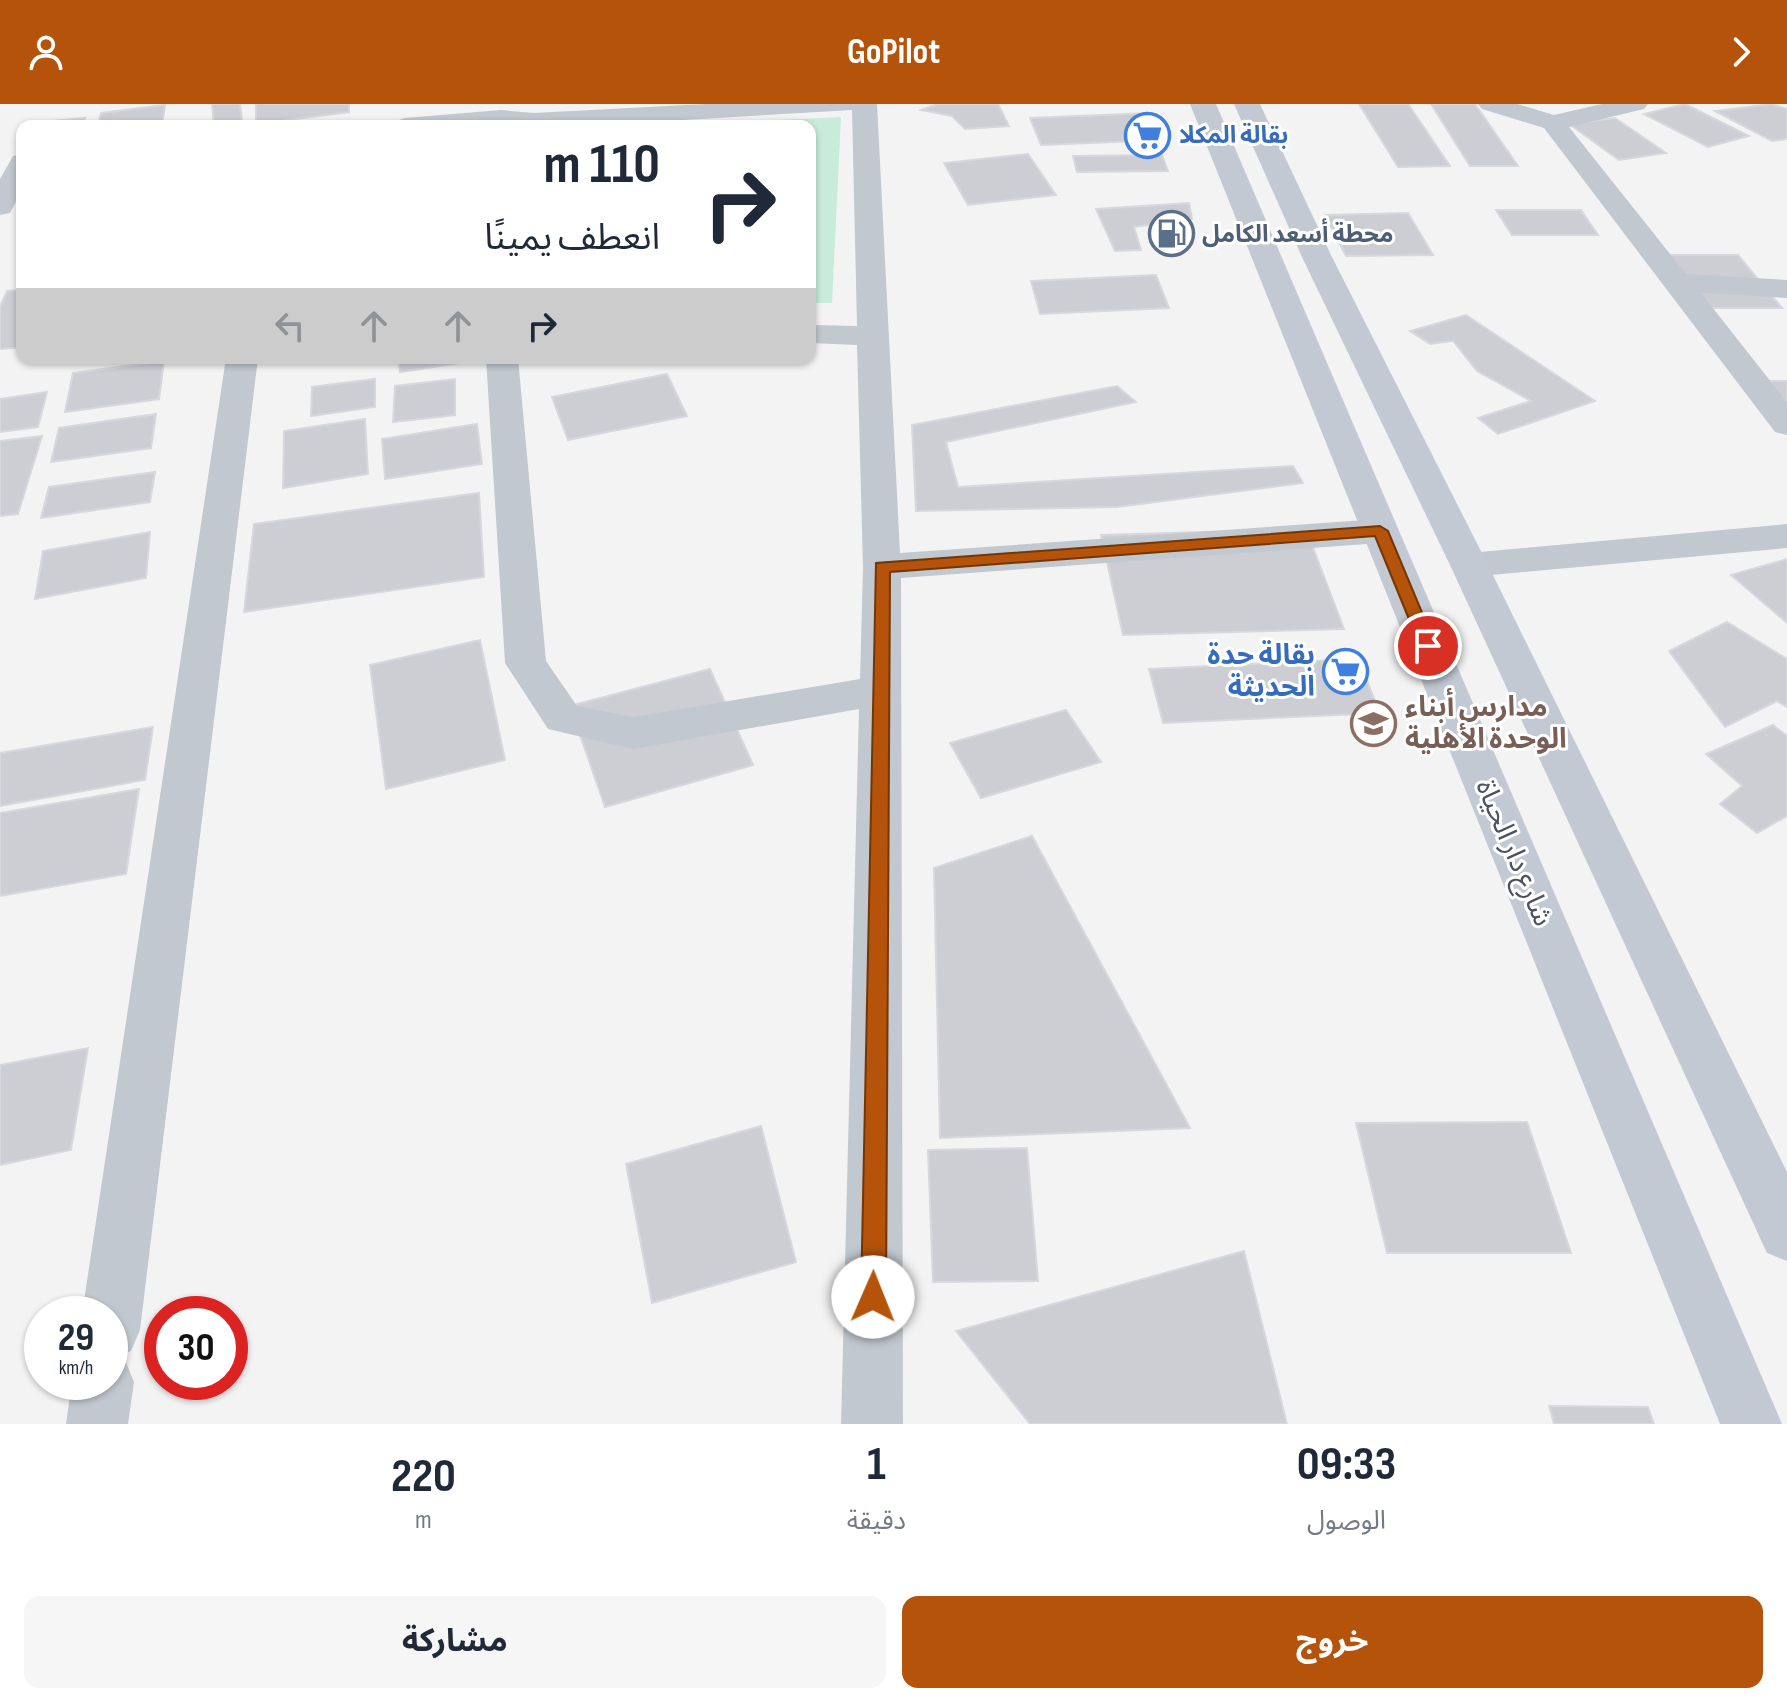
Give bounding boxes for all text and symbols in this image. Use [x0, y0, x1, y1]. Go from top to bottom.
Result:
icon: person [24, 30, 68, 74]
icon: forward [1719, 30, 1763, 74]
text: GoPilot [847, 31, 940, 74]
supermarket icon: بقالة المكلا [1124, 111, 1172, 159]
place label: بقالة المكلا [1179, 121, 1288, 150]
text: 110 m [544, 132, 660, 199]
icon: right [688, 152, 792, 256]
fuel station icon: محطة أسعد الكامل [1147, 210, 1195, 258]
text: انعطف يمينًا [484, 217, 660, 260]
place label: محطة أسعد الكامل [1202, 218, 1394, 249]
icon: left [268, 304, 312, 348]
icon: ahead [352, 304, 396, 348]
icon: ahead [436, 304, 480, 348]
icon: right [520, 304, 564, 348]
pin [1394, 612, 1462, 680]
icon: arrive [1406, 624, 1450, 668]
place label: بقالة حدة الحديثة [1207, 639, 1315, 704]
supermarket icon: بقالة حدة الحديثة [1322, 647, 1370, 695]
place label: مدارس أبناء الوحدة الأهلية [1405, 687, 1567, 756]
school or university icon: مدارس أبناء الوحدة الأهلية [1350, 699, 1398, 747]
street label: شارع دار الحياة [1466, 775, 1560, 932]
position arrow [831, 1255, 915, 1339]
speed limit sign: 30 [144, 1296, 248, 1400]
text: 29 [58, 1314, 94, 1362]
text: km/h [59, 1356, 93, 1380]
text: 1 [867, 1436, 886, 1493]
text: 09:33 [1297, 1436, 1396, 1493]
text: 220 [391, 1448, 456, 1505]
text: m [415, 1505, 432, 1536]
text: دقيقة [847, 1506, 906, 1537]
text: الوصول [1307, 1506, 1386, 1537]
button: مشاركة [24, 1596, 886, 1688]
button: خروج [902, 1596, 1763, 1688]

